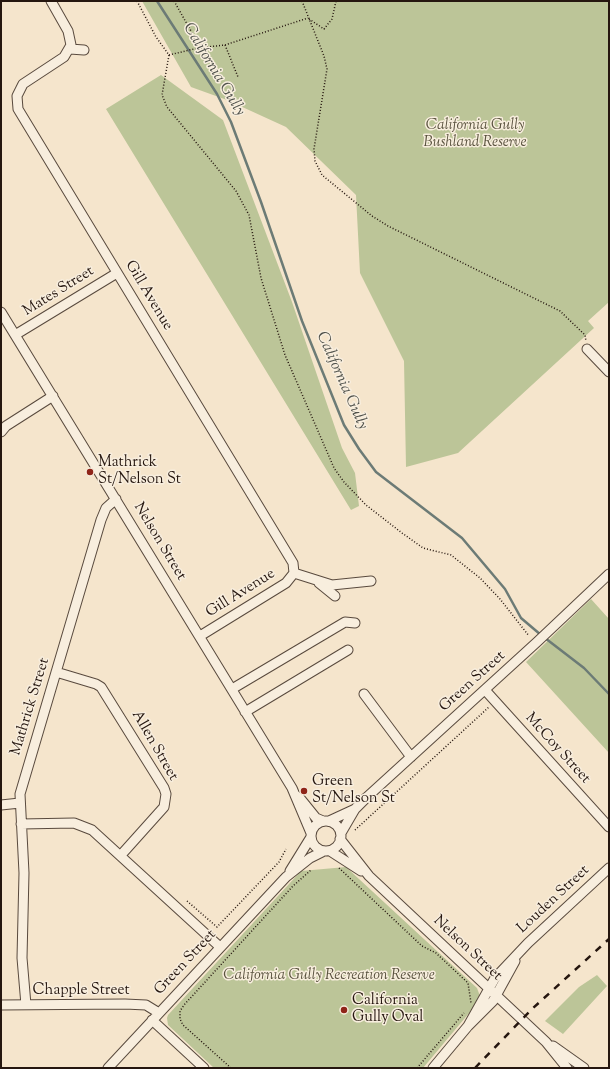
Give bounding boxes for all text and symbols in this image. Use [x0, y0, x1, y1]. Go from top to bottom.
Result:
water label: California Gully [178, 20, 248, 120]
park label: California Gully Bushland Reserve [424, 117, 526, 152]
street label: Gill Avenue [120, 258, 176, 334]
street label: Mates Street [20, 263, 98, 321]
water label: California Gully [311, 329, 371, 433]
place label: Mathrick St/Nelson St [98, 454, 181, 489]
marker: Mathrick St/Nelson St [85, 467, 95, 477]
street label: Nelson Street [129, 500, 189, 584]
street label: Gill Avenue [203, 566, 279, 622]
street label: Green Street [436, 648, 510, 716]
street label: Mathrick Street [8, 656, 54, 758]
street label: Allen Street [127, 708, 181, 784]
street label: McCoy Street [520, 710, 594, 788]
place label: Green St/Nelson St [312, 773, 395, 808]
marker: Green St/Nelson St [299, 786, 309, 796]
street label: Louden Street [514, 862, 594, 938]
street label: Nelson Street [429, 912, 505, 986]
street label: Green Street [151, 927, 221, 999]
park label: California Gully Recreation Reserve [223, 967, 435, 985]
street label: Chapple Street [32, 982, 130, 1000]
place label: California Gully Oval [352, 992, 424, 1027]
marker: California Gully Oval [339, 1005, 349, 1015]

